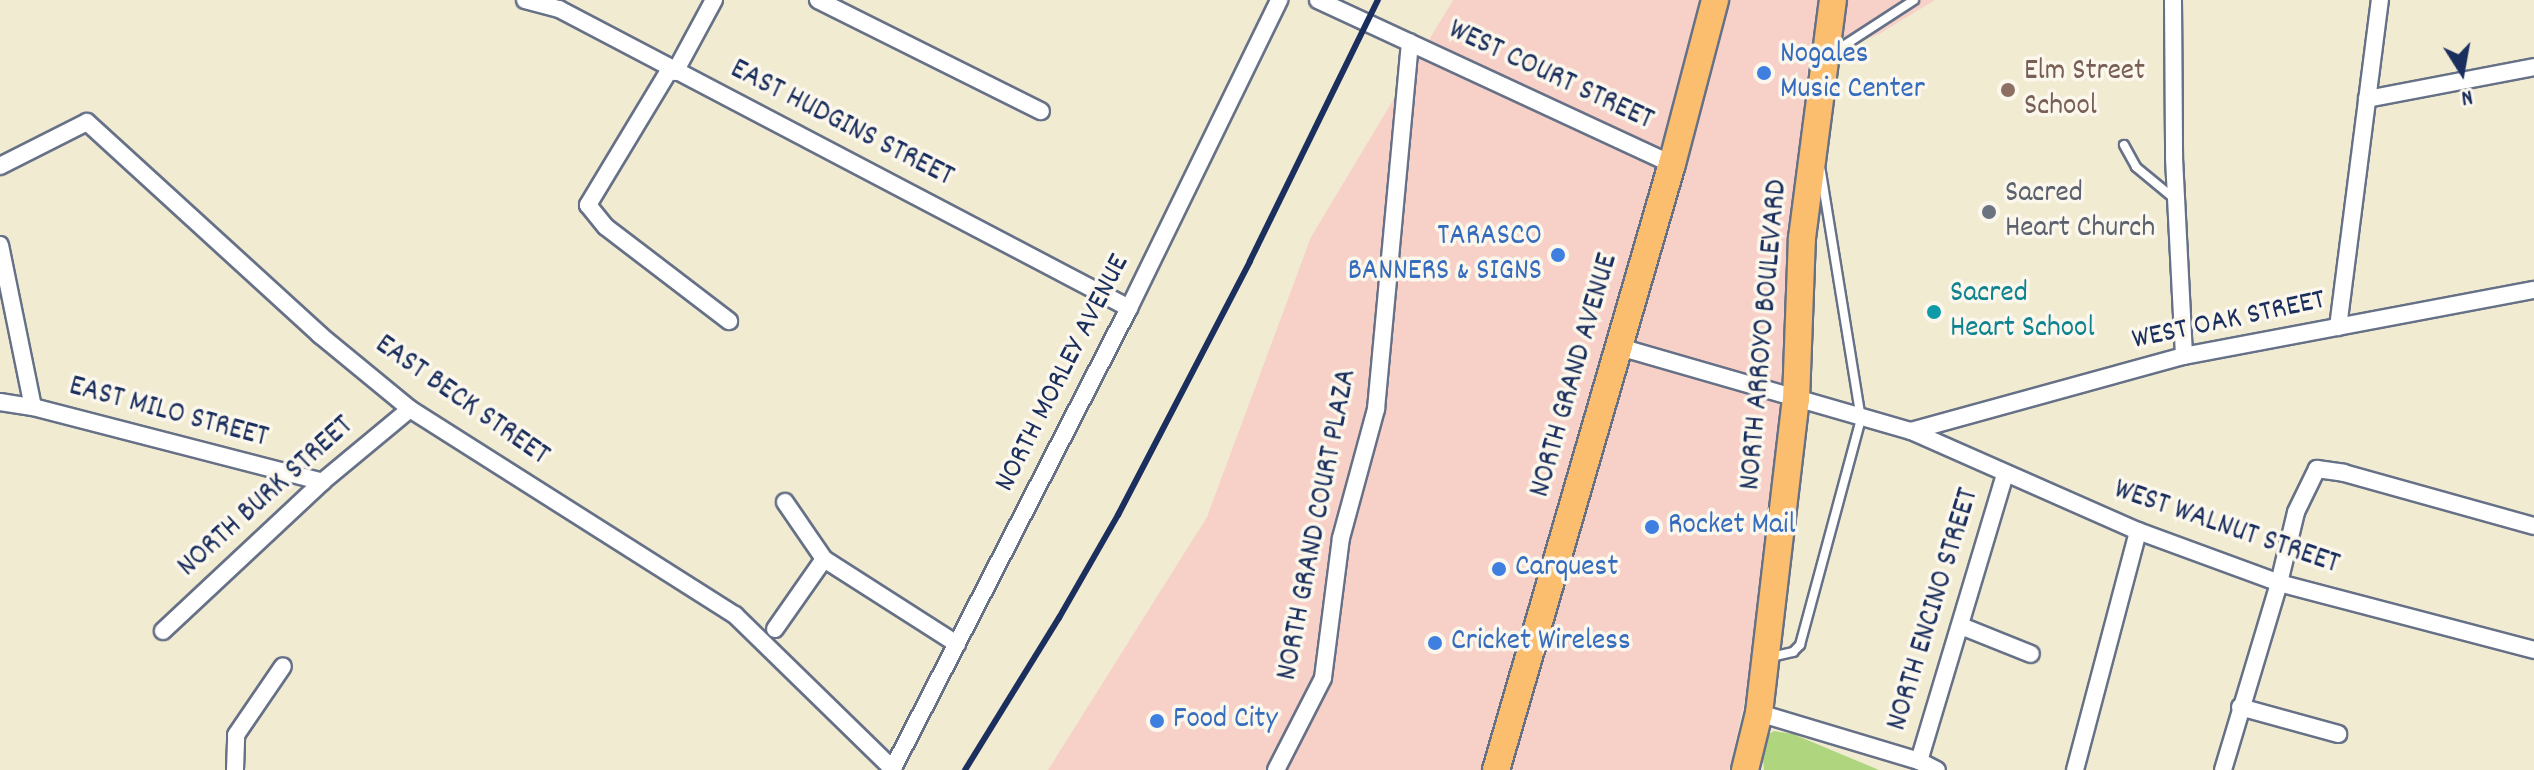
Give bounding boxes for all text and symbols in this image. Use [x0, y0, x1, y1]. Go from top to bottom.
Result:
street label: WEST COURT STREET [1442, 14, 1658, 140]
north arrow [2422, 32, 2502, 112]
place label: Nogales Music Center [1780, 38, 1925, 108]
street label: EAST HUDGINS STREET [723, 53, 959, 197]
place label: Elm Street School [2024, 55, 2145, 126]
marker: Nogales Music Center [1755, 64, 1773, 82]
text: N [2458, 80, 2475, 112]
marker: Elm Street School [1999, 81, 2017, 99]
place label: Sacred Heart Church [2005, 177, 2155, 248]
street label: NORTH ARROYO BOULEVARD [1734, 178, 1798, 492]
marker: Sacred Heart Church [1980, 203, 1998, 221]
place label: TARASCO BANNERS & SIGNS [1348, 220, 1542, 290]
marker: TARASCO BANNERS & SIGNS [1549, 246, 1567, 264]
street label: NORTH MORLEY AVENUE [989, 249, 1139, 499]
street label: NORTH GRAND AVENUE [1524, 250, 1628, 502]
place label: Sacred Heart School [1950, 277, 2095, 348]
street label: WEST OAK STREET [2129, 284, 2329, 360]
marker: Sacred Heart School [1925, 303, 1943, 321]
street label: EAST BECK STREET [367, 329, 555, 475]
street label: NORTH GRAND COURT PLAZA [1271, 366, 1367, 684]
street label: EAST MILO STREET [65, 370, 271, 458]
street label: NORTH BURK STREET [172, 410, 362, 586]
street label: WEST WALNUT STREET [2109, 474, 2343, 584]
street label: NORTH ENCINO STREET [1881, 485, 1989, 735]
place label: Rocket Mail [1668, 509, 1796, 545]
marker: Rocket Mail [1643, 518, 1661, 536]
place label: Carquest [1515, 551, 1618, 587]
marker: Carquest [1490, 560, 1508, 578]
place label: Cricket Wireless [1451, 625, 1631, 661]
marker: Cricket Wireless [1426, 634, 1444, 652]
place label: Food City [1173, 703, 1278, 739]
marker: Food City [1148, 712, 1166, 730]

